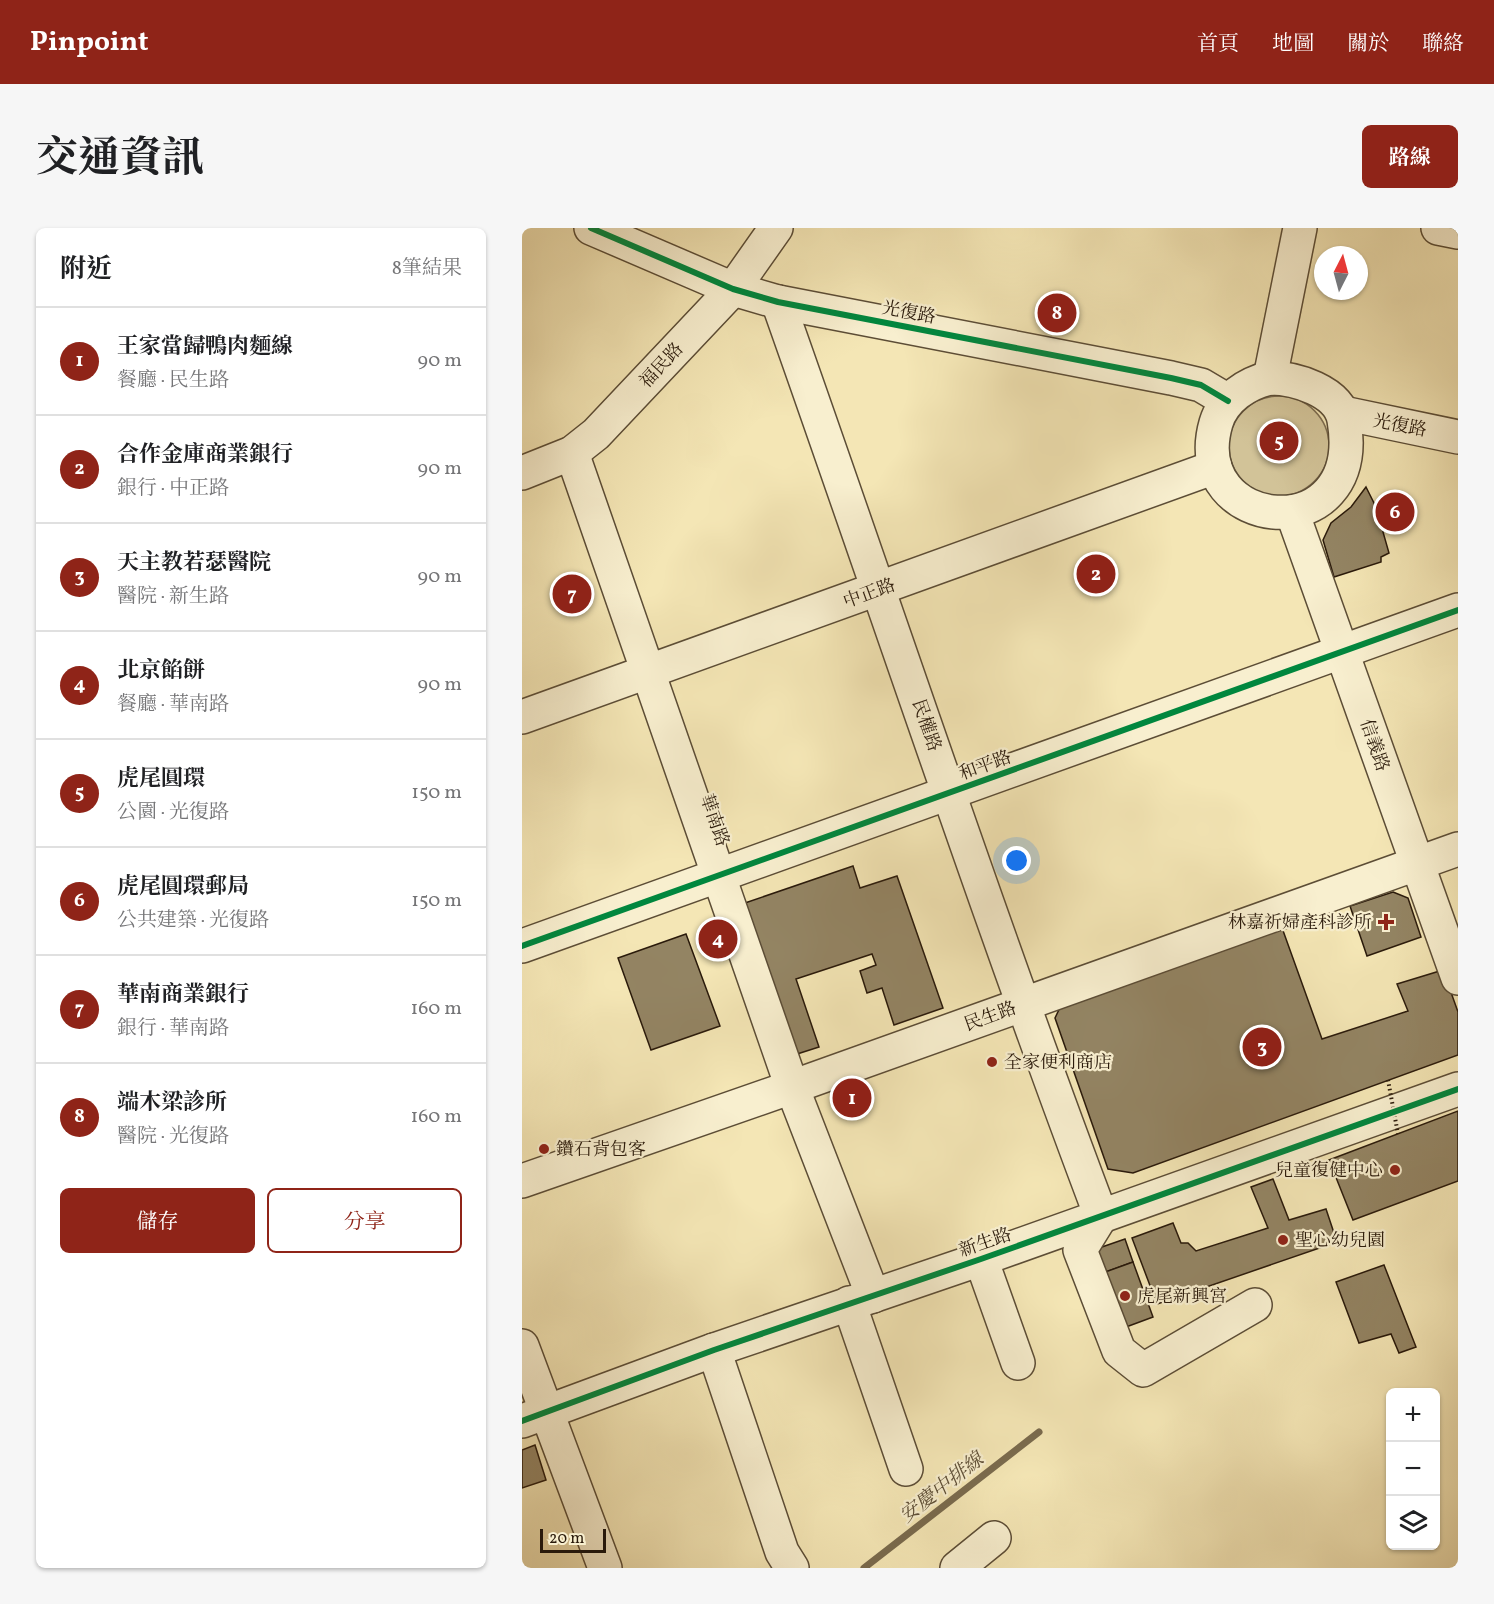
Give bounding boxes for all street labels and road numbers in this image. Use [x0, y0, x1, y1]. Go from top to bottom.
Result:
street label: 光復路 [880, 296, 938, 331]
street label: 福民路 [635, 338, 690, 394]
street label: 光復路 [1371, 409, 1429, 444]
street label: 中正路 [840, 573, 899, 615]
street label: 民權路 [905, 696, 946, 755]
street label: 信義路 [1353, 716, 1394, 775]
street label: 和平路 [956, 745, 1015, 787]
street label: 華南路 [693, 791, 734, 850]
street label: 民生路 [961, 996, 1020, 1038]
street label: 新生路 [956, 1223, 1015, 1264]

